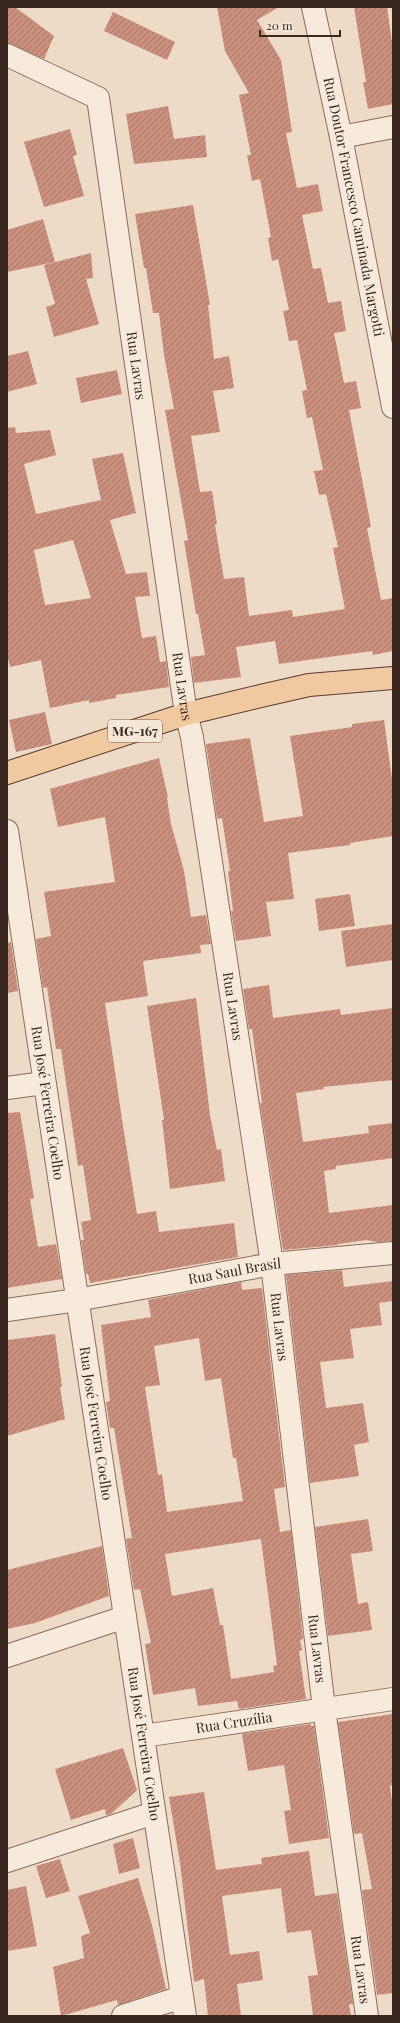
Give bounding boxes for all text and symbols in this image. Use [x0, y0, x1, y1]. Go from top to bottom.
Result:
scale bar [260, 12, 340, 38]
text: 20 m [266, 17, 293, 33]
street label: Rua Doutor Francesco Caminada Margotti [319, 75, 389, 338]
street label: Rua Lavras [122, 330, 151, 401]
street label: Rua Lavras [168, 651, 197, 723]
road number: MG-167 [108, 720, 162, 742]
street label: Rua Lavras [219, 971, 248, 1042]
street label: Rua José Ferreira Coelho [27, 1025, 69, 1181]
street label: Rua Saul Brasil [187, 1253, 282, 1288]
street label: Rua Lavras [266, 1291, 293, 1362]
street label: Rua José Ferreira Coelho [76, 1345, 117, 1502]
street label: Rua Lavras [304, 1613, 331, 1684]
street label: Rua José Ferreira Coelho [124, 1665, 166, 1822]
street label: Rua Cruzília [194, 1707, 274, 1737]
street label: Rua Lavras [347, 1934, 375, 2005]

